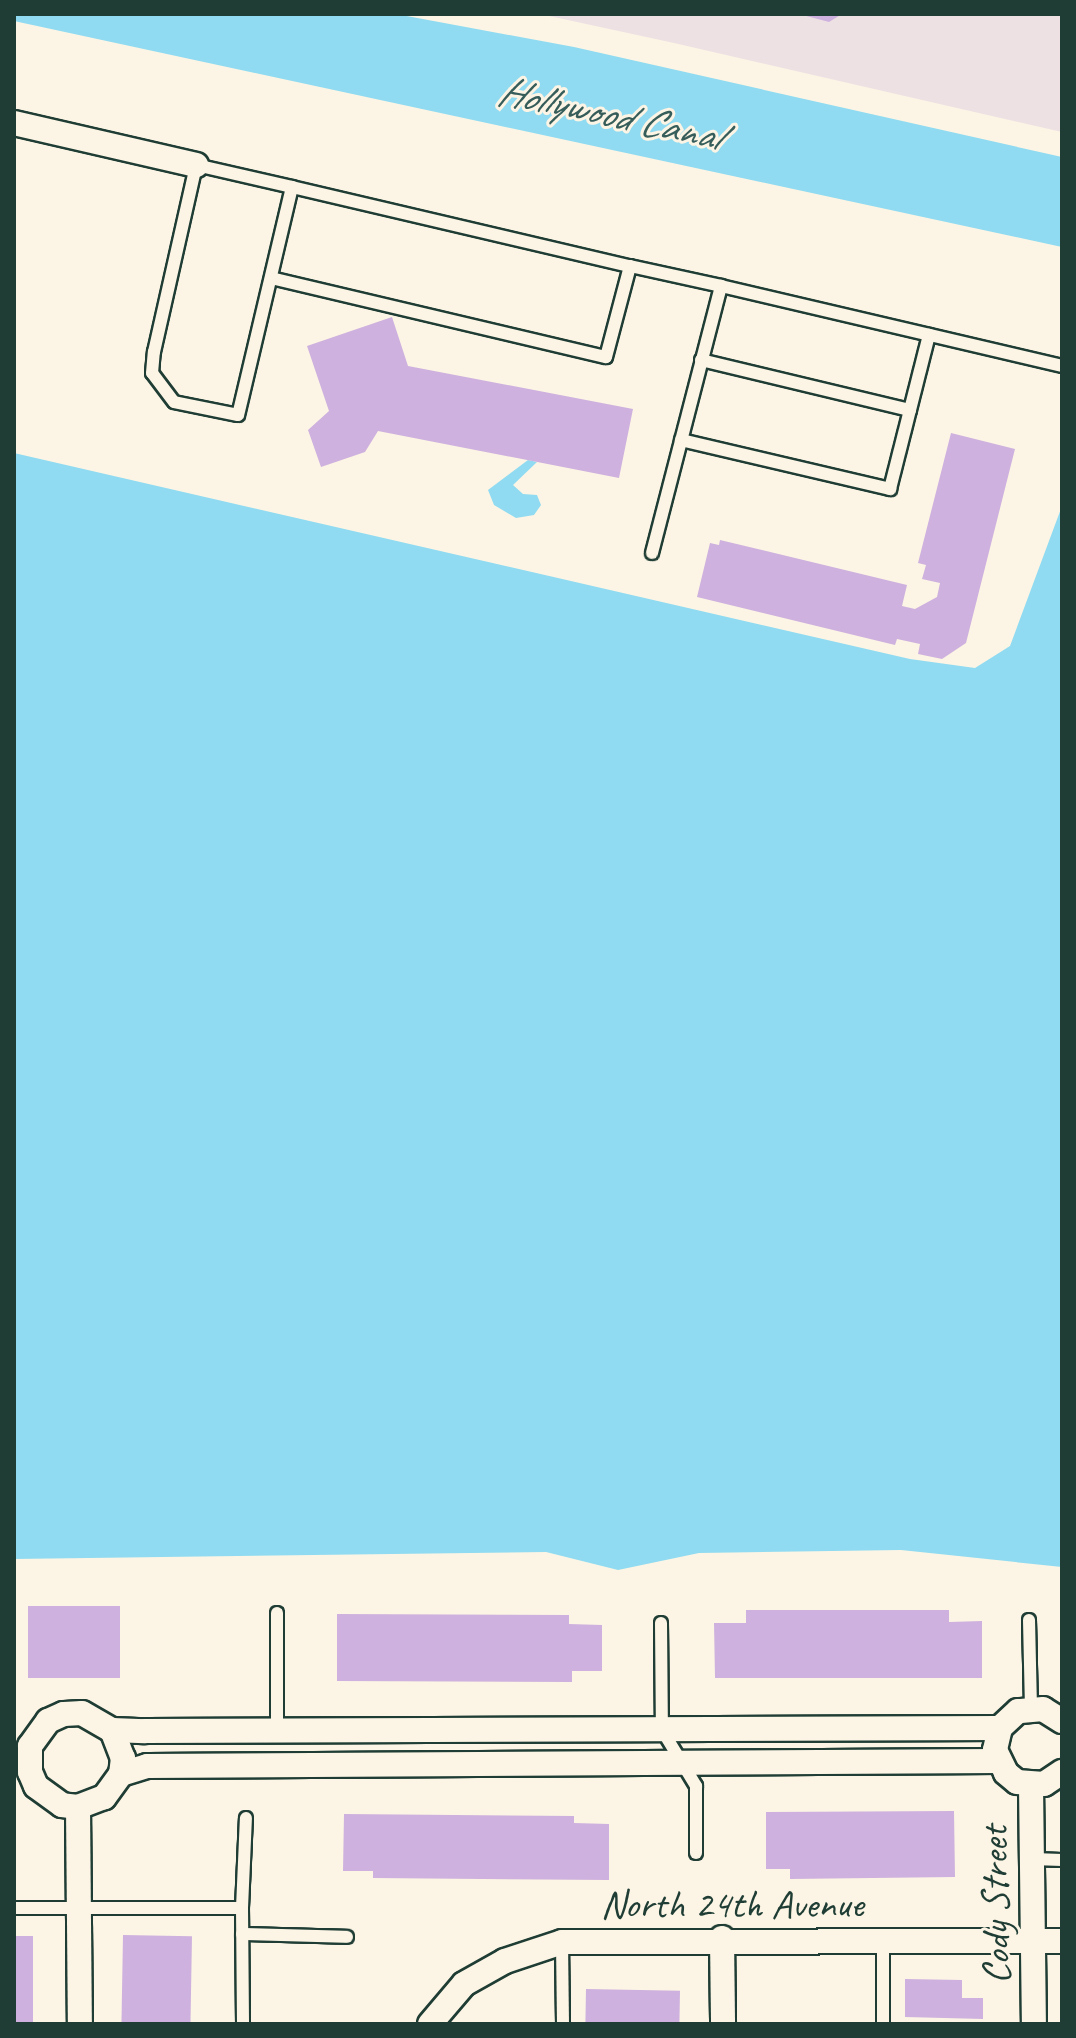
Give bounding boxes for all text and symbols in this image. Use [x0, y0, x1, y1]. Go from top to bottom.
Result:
water label: Hollywood Canal [493, 66, 725, 162]
street label: Cody Street [970, 1825, 1020, 1985]
street label: North 24th Avenue [601, 1880, 863, 1928]

